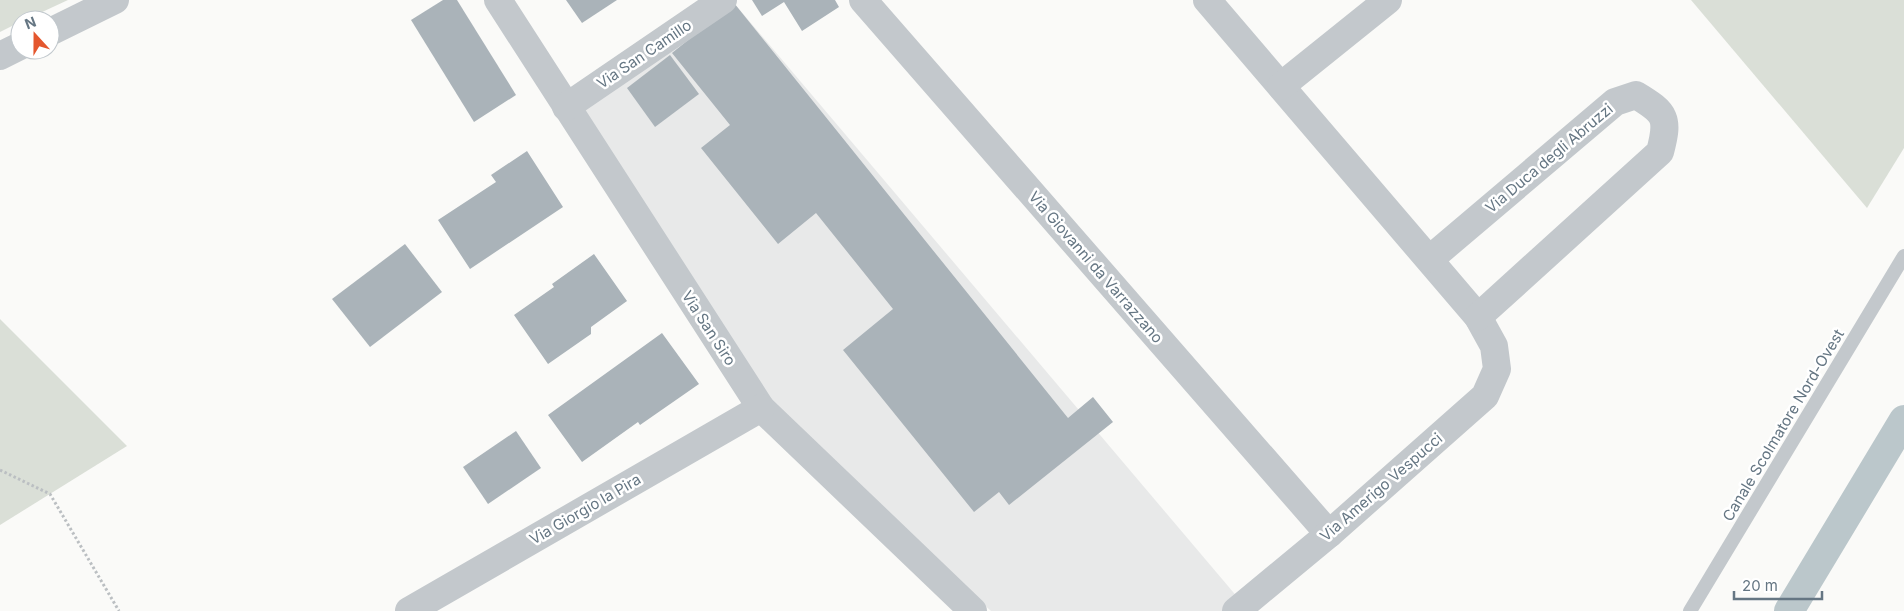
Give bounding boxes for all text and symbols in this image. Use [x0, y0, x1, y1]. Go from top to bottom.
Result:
north arrow [10, 10, 60, 60]
text: N [22, 13, 38, 32]
street label: Via San Camillo [593, 15, 695, 93]
street label: Via Duca degli Abruzzi [1481, 99, 1617, 217]
street label: Via Giovanni da Varrazzano [1025, 187, 1167, 347]
street label: Via San Siro [678, 287, 740, 369]
street label: Canale Scolmatore Nord-Ovest [1718, 325, 1848, 524]
street label: Via Amerigo Vespucci [1316, 429, 1446, 545]
street label: Via Giorgio la Pira [526, 469, 644, 549]
scale bar [1734, 568, 1822, 600]
text: 20 m [1742, 576, 1778, 595]

